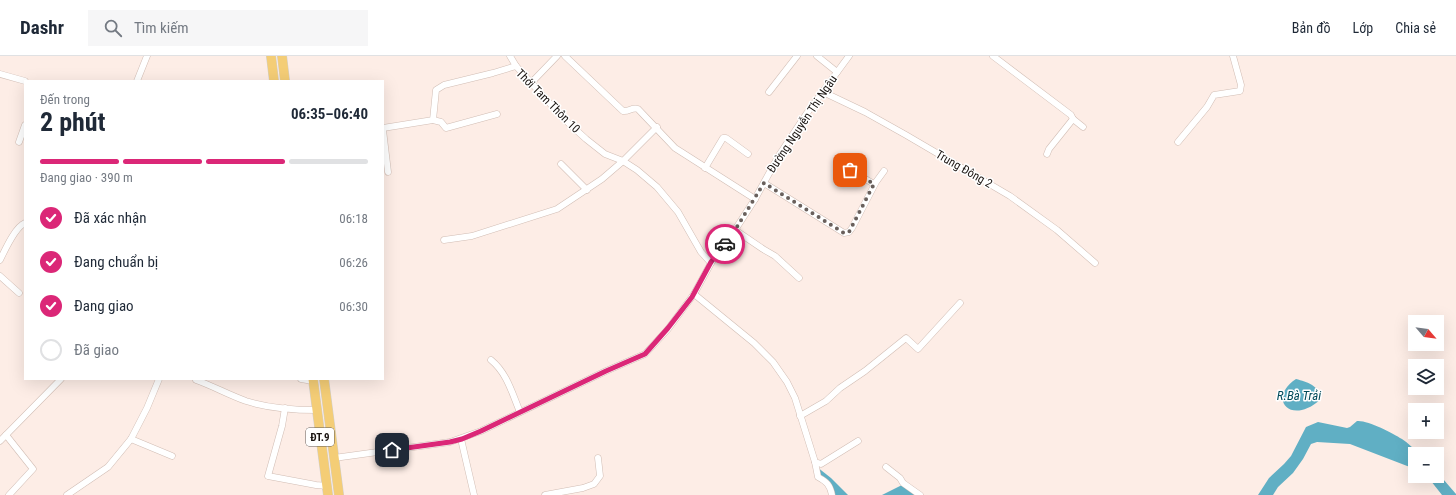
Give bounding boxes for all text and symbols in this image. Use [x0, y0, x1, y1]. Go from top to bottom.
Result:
search box [88, 10, 368, 46]
text: Dashr [20, 16, 64, 39]
icon: search [102, 17, 124, 39]
text: Tìm kiếm [134, 19, 189, 37]
text: Bản đồ [1292, 20, 1331, 36]
text: Lớp [1353, 20, 1373, 36]
text: Chia sẻ [1395, 20, 1436, 36]
street label: Thới Tam Thôn 10 [513, 66, 583, 136]
street label: Đường Nguyễn Thị Ngâu [764, 72, 840, 175]
text: Đến trong [40, 92, 90, 107]
text: 06:35–06:40 [291, 105, 368, 123]
text: 2 phút [40, 107, 106, 137]
street label: Trung Đông 2 [933, 147, 995, 191]
pin [833, 153, 867, 187]
icon: bag [839, 159, 861, 181]
text: Đang giao · 390 m [40, 170, 133, 185]
icon: check [40, 207, 62, 229]
text: Đã xác nhận [74, 209, 147, 227]
text: 06:18 [339, 211, 368, 226]
courier [705, 224, 745, 264]
icon: car [714, 233, 736, 255]
icon: check [40, 251, 62, 273]
text: Đang chuẩn bị [74, 253, 158, 271]
text: 06:26 [339, 255, 368, 270]
icon: check [40, 295, 62, 317]
text: Đang giao [74, 297, 134, 315]
text: 06:30 [339, 299, 368, 314]
north arrow [1408, 315, 1444, 351]
map controls [1408, 315, 1444, 483]
text: Đã giao [74, 341, 119, 359]
button: layers [1408, 359, 1444, 395]
water label: R.Bà Trải [1277, 388, 1321, 403]
button: + [1408, 403, 1444, 439]
road number: ĐT.9 [306, 428, 334, 446]
pin [375, 433, 409, 467]
icon: home [381, 439, 403, 461]
button: − [1408, 447, 1444, 483]

